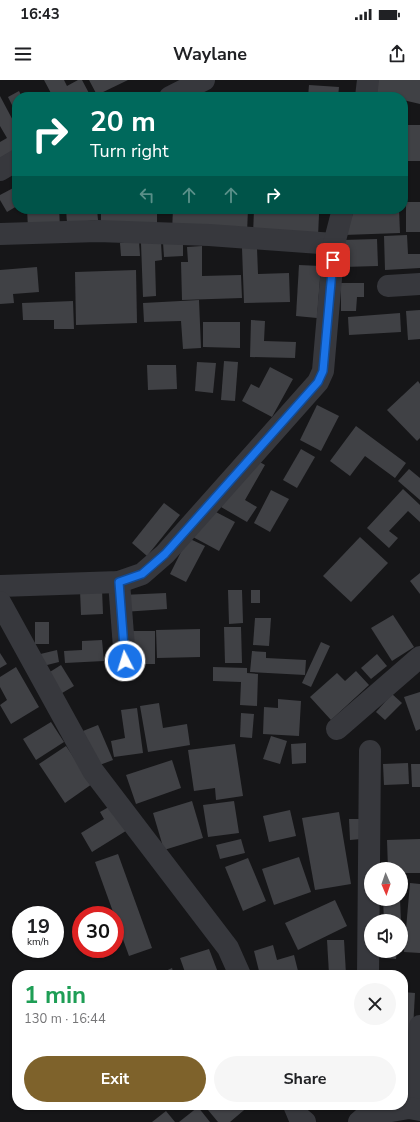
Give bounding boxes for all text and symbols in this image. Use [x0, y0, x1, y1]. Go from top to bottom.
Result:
text: 16:43 [20, 4, 60, 24]
text: Waylane [173, 42, 247, 66]
icon: menu [12, 43, 34, 65]
icon: share [386, 43, 408, 65]
text: 20 m [90, 103, 156, 141]
icon: right [24, 108, 76, 160]
text: Turn right [90, 139, 169, 163]
icon: left [136, 184, 158, 206]
icon: ahead [178, 184, 200, 206]
icon: ahead [220, 184, 242, 206]
icon: right [262, 184, 284, 206]
pin [316, 243, 350, 277]
icon: arrive [322, 249, 344, 271]
position arrow [104, 640, 146, 682]
north arrow [364, 862, 408, 906]
map controls [364, 862, 408, 958]
speed limit sign: 30 [72, 906, 124, 958]
text: 19 [26, 913, 50, 940]
button: sound [364, 914, 408, 958]
text: km/h [27, 935, 49, 949]
text: 1 min [24, 979, 86, 1011]
button: close [354, 983, 396, 1025]
text: 130 m · 16:44 [24, 1010, 106, 1028]
button: Exit [24, 1056, 206, 1102]
button: Share [214, 1056, 396, 1102]

